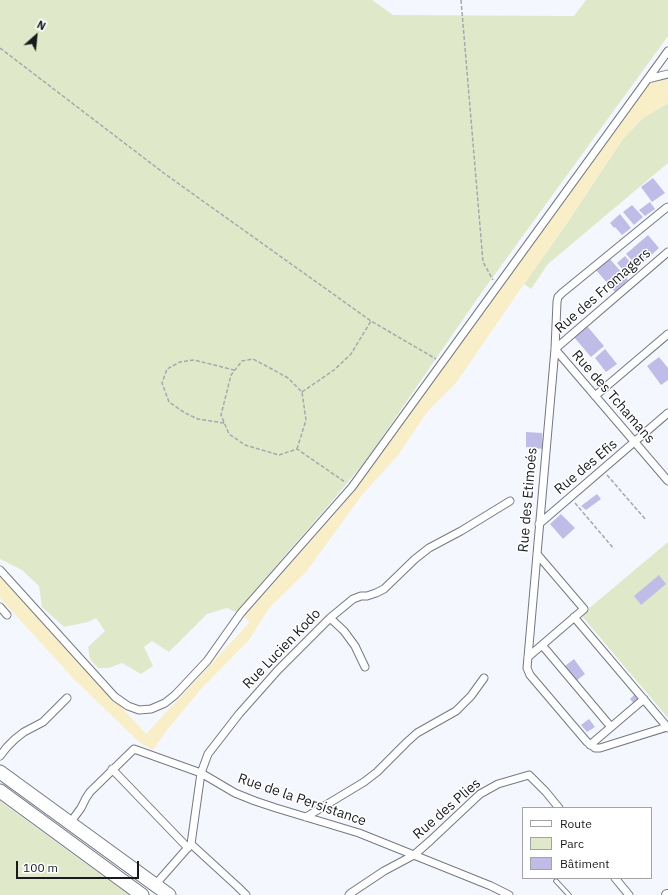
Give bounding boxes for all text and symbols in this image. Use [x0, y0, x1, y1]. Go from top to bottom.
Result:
north arrow [16, 16, 56, 56]
text: N [35, 17, 48, 33]
street label: Rue des Fromagers [552, 245, 654, 337]
street label: Rue des Tchamans [568, 347, 658, 447]
street label: Rue des Efis [551, 436, 621, 498]
street label: Rue des Etimoés [515, 447, 541, 553]
street label: Rue Lucien Kodo [240, 606, 324, 692]
street label: Rue de la Persistance [236, 770, 368, 830]
street label: Rue des Plies [410, 775, 484, 843]
legend [522, 807, 652, 879]
text: Route [560, 816, 592, 831]
text: Parc [560, 836, 584, 851]
scale bar [18, 853, 141, 879]
text: Bâtiment [560, 856, 610, 871]
text: 100 m [23, 860, 58, 875]

